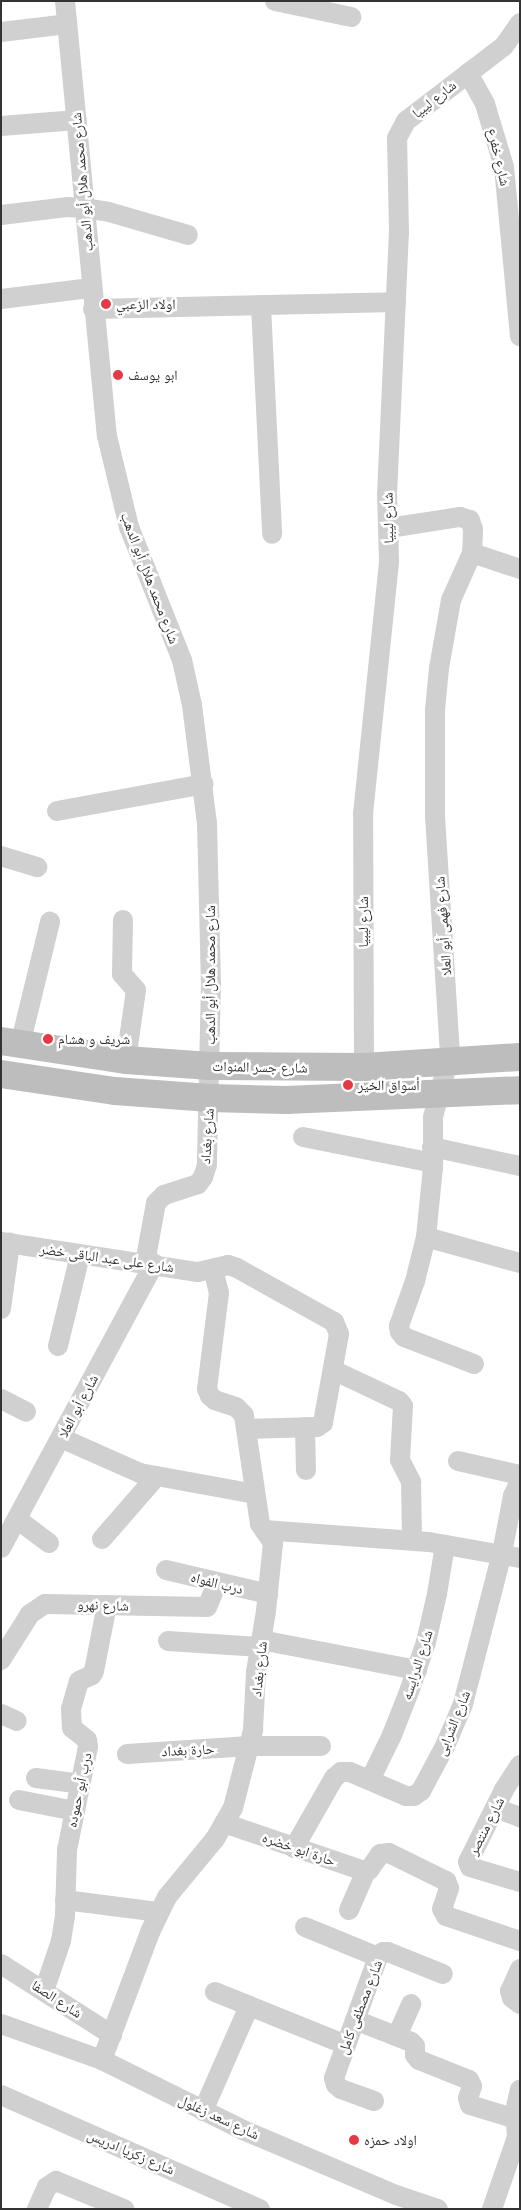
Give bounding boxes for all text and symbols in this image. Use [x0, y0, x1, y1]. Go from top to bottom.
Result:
street label: شارع ليبيا [409, 77, 459, 121]
street label: شارع محمد هلال أبو الدهب [68, 112, 96, 252]
street label: شارع خفرع [484, 126, 514, 188]
place label: اولاد الزعبي [116, 296, 176, 312]
marker: اولاد الزعبي [100, 298, 112, 310]
place label: ابو يوسف [128, 367, 178, 383]
marker: ابو يوسف [112, 369, 124, 381]
street label: شارع ليبيا [379, 492, 397, 544]
street label: شارع محمد هلال أبو الدهب [117, 510, 183, 646]
street label: شارع فهمى أبو العلا [431, 876, 455, 976]
street label: شارع ليبيا [355, 896, 371, 948]
street label: شارع محمد هلال أبو الدهب [202, 905, 218, 1045]
place label: شريف و هشام [58, 1031, 130, 1047]
marker: شريف و هشام [42, 1033, 54, 1045]
street label: شارع جسر المنوات [212, 1058, 308, 1076]
place label: أسواق الخير [358, 1077, 420, 1093]
marker: أسواق الخير [342, 1079, 354, 1091]
street label: شارع بغداد [197, 1108, 217, 1164]
street label: شارع على عبد الباقى خضر [39, 1240, 175, 1276]
street label: شارع أبو العلا [54, 1372, 102, 1440]
street label: درب الفواه [189, 1568, 245, 1598]
street label: شارع نهرو [77, 1596, 129, 1614]
street label: شارع الدرايسه [398, 1628, 436, 1702]
street label: شارع بغداد [248, 1640, 270, 1698]
street label: شارع الشرابى [432, 1688, 474, 1758]
street label: حارة بغداد [161, 1740, 215, 1760]
street label: درب أبو حموده [63, 1751, 95, 1829]
street label: شارع منتصر [464, 1794, 508, 1858]
street label: حارة ابو خضره [260, 1829, 338, 1869]
street label: شارع مصطفى كامل [334, 1958, 386, 2056]
street label: شارع الصفا [29, 1977, 85, 2021]
street label: شارع سعد زغلول [176, 2091, 262, 2143]
street label: شارع زكريا ادريس [85, 2126, 177, 2178]
place label: اولاد حمزه [364, 2132, 417, 2148]
marker: اولاد حمزه [348, 2134, 360, 2146]

